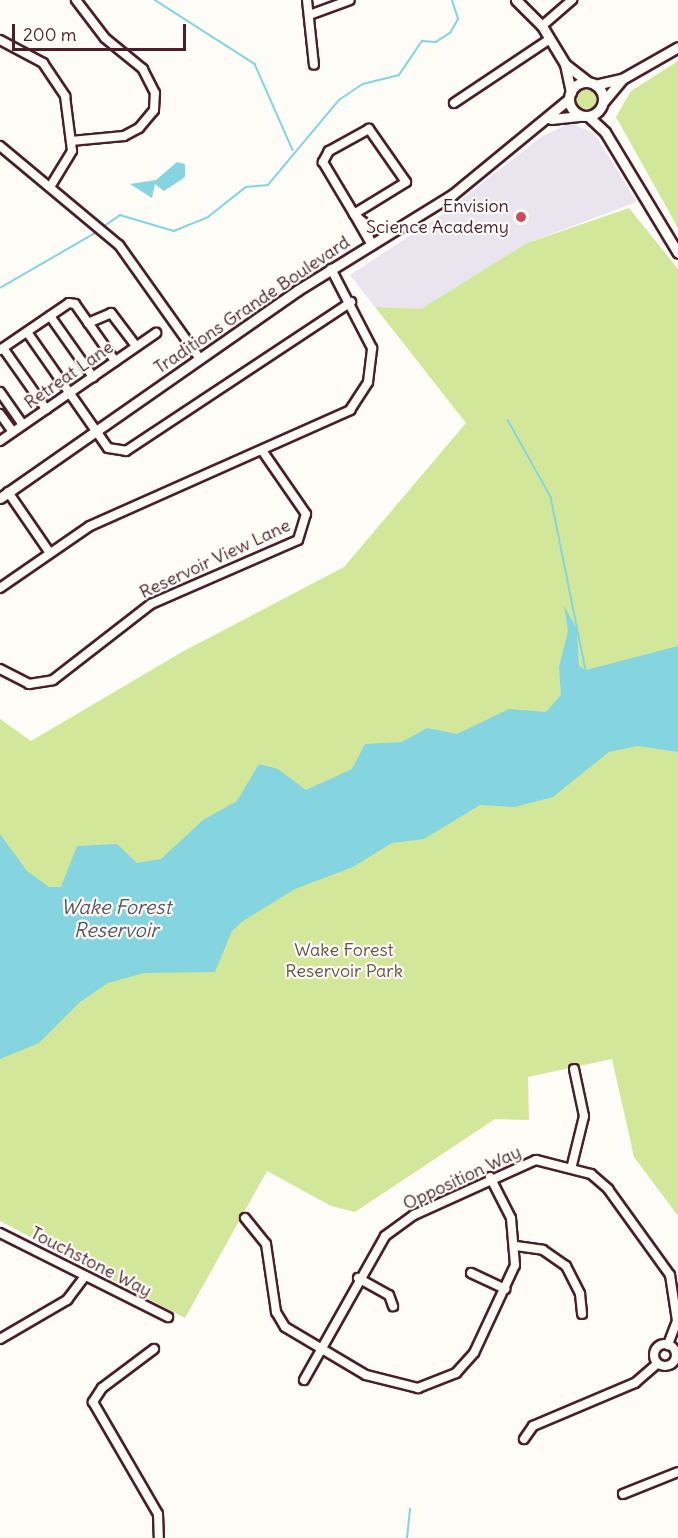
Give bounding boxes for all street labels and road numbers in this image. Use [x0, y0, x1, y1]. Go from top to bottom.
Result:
street label: Traditions Grande Boulevard [150, 231, 354, 379]
street label: Retreat Lane [20, 336, 118, 414]
street label: Reservoir View Lane [136, 515, 294, 603]
street label: Opposition Way [399, 1141, 525, 1215]
street label: Touchstone Way [27, 1222, 155, 1302]

